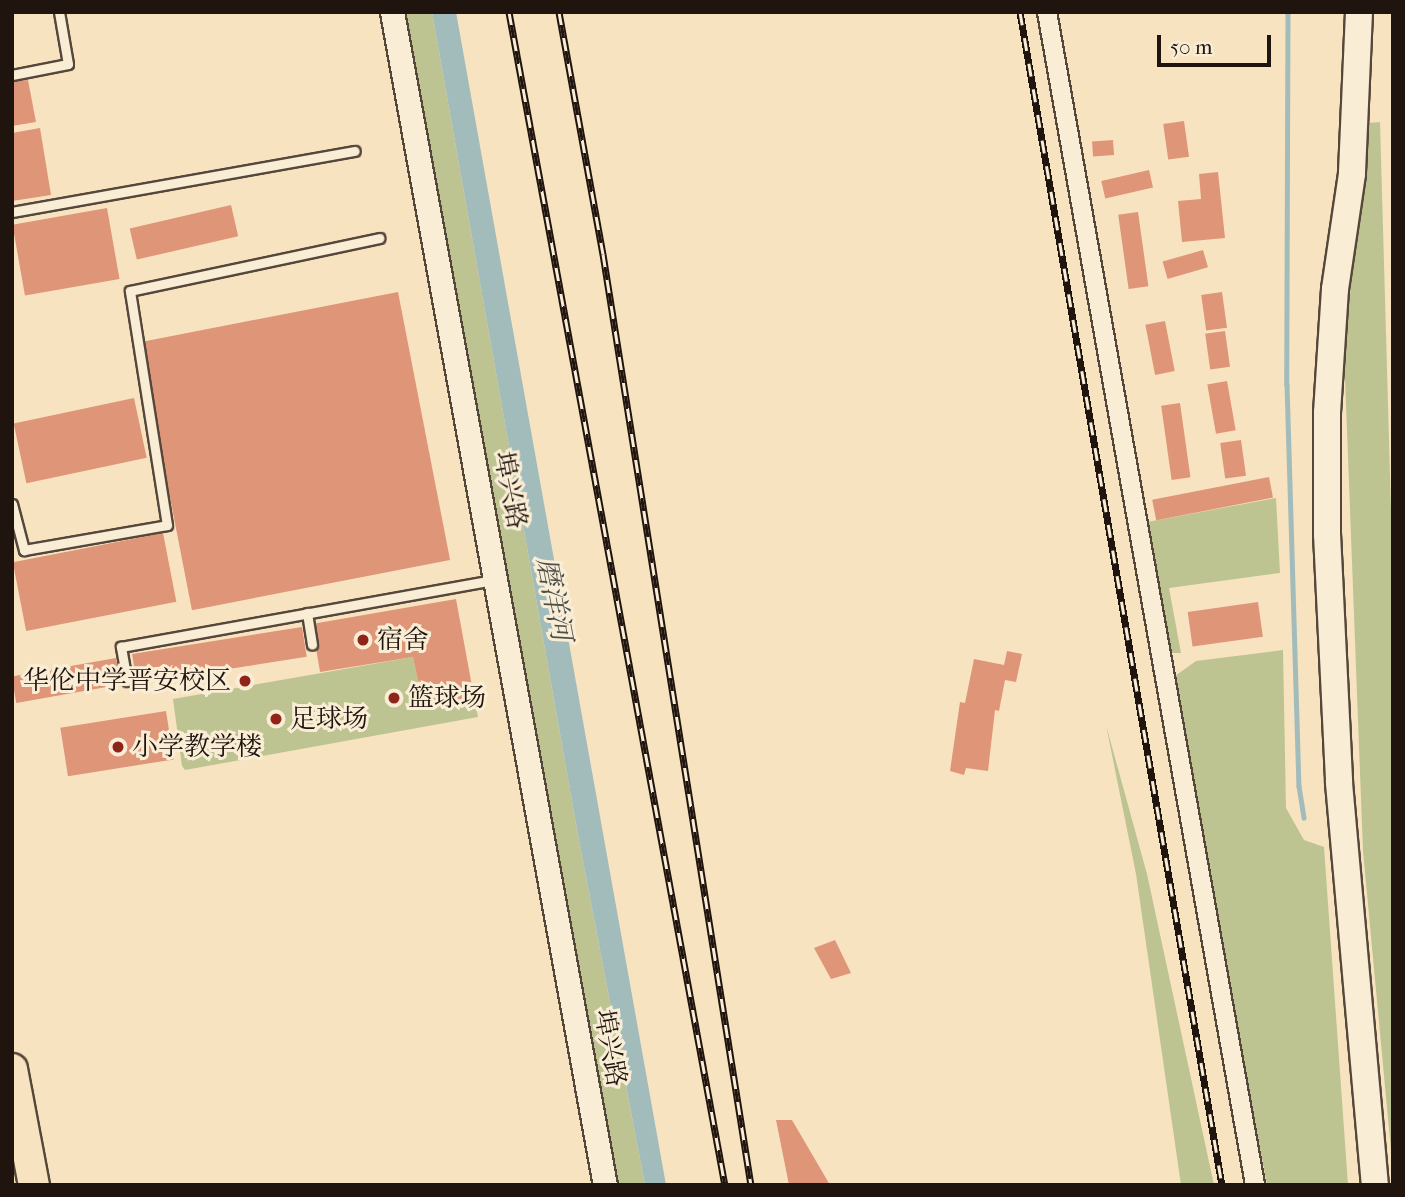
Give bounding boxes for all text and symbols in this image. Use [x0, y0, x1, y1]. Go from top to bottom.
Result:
scale bar [1160, 21, 1274, 65]
text: 50 m [1170, 35, 1213, 59]
street label: 埠兴路 [487, 449, 533, 531]
water label: 磨洋河 [529, 555, 579, 643]
place label: 宿舍 [377, 624, 429, 656]
marker: 宿舍 [355, 632, 371, 648]
place label: 华伦中学晋安校区 [23, 665, 231, 697]
marker: 华伦中学晋安校区 [237, 673, 253, 689]
place label: 篮球场 [408, 682, 486, 714]
marker: 篮球场 [386, 690, 402, 706]
place label: 足球场 [290, 703, 368, 735]
marker: 足球场 [268, 711, 284, 727]
place label: 小学教学楼 [132, 731, 262, 763]
marker: 小学教学楼 [110, 739, 126, 755]
street label: 埠兴路 [588, 1007, 632, 1089]

